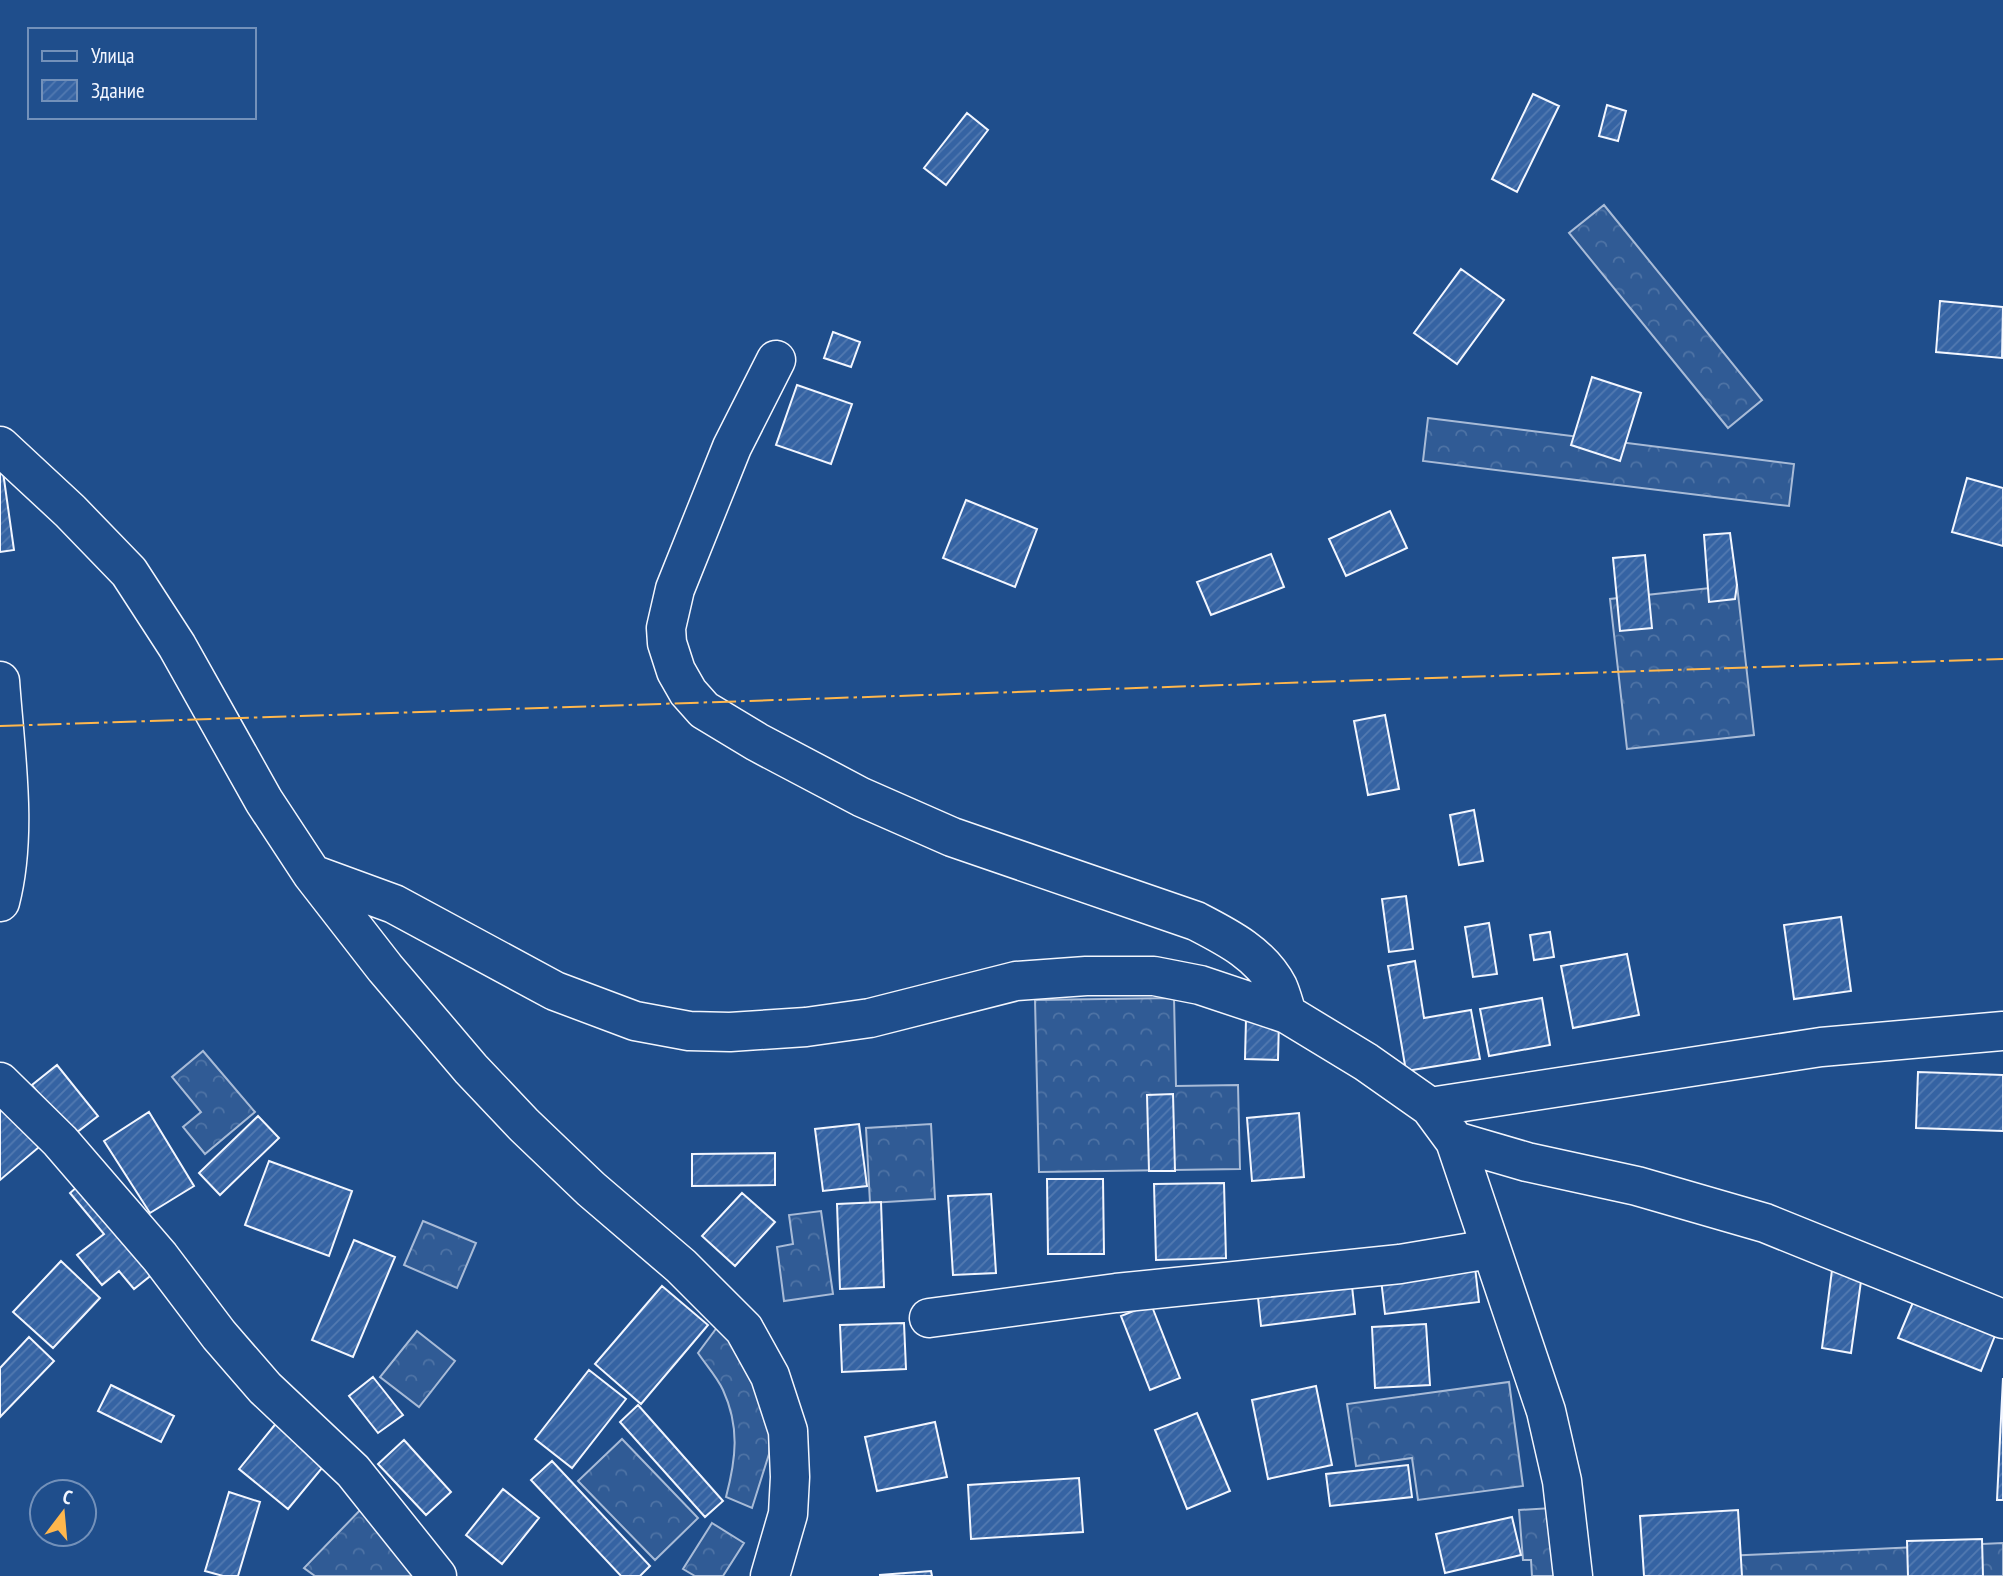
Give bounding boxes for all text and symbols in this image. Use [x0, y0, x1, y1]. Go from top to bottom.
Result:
legend [28, 28, 256, 119]
text: Улица [91, 42, 134, 69]
text: Здание [91, 77, 145, 104]
north arrow [28, 1478, 98, 1548]
text: С [60, 1484, 75, 1509]

